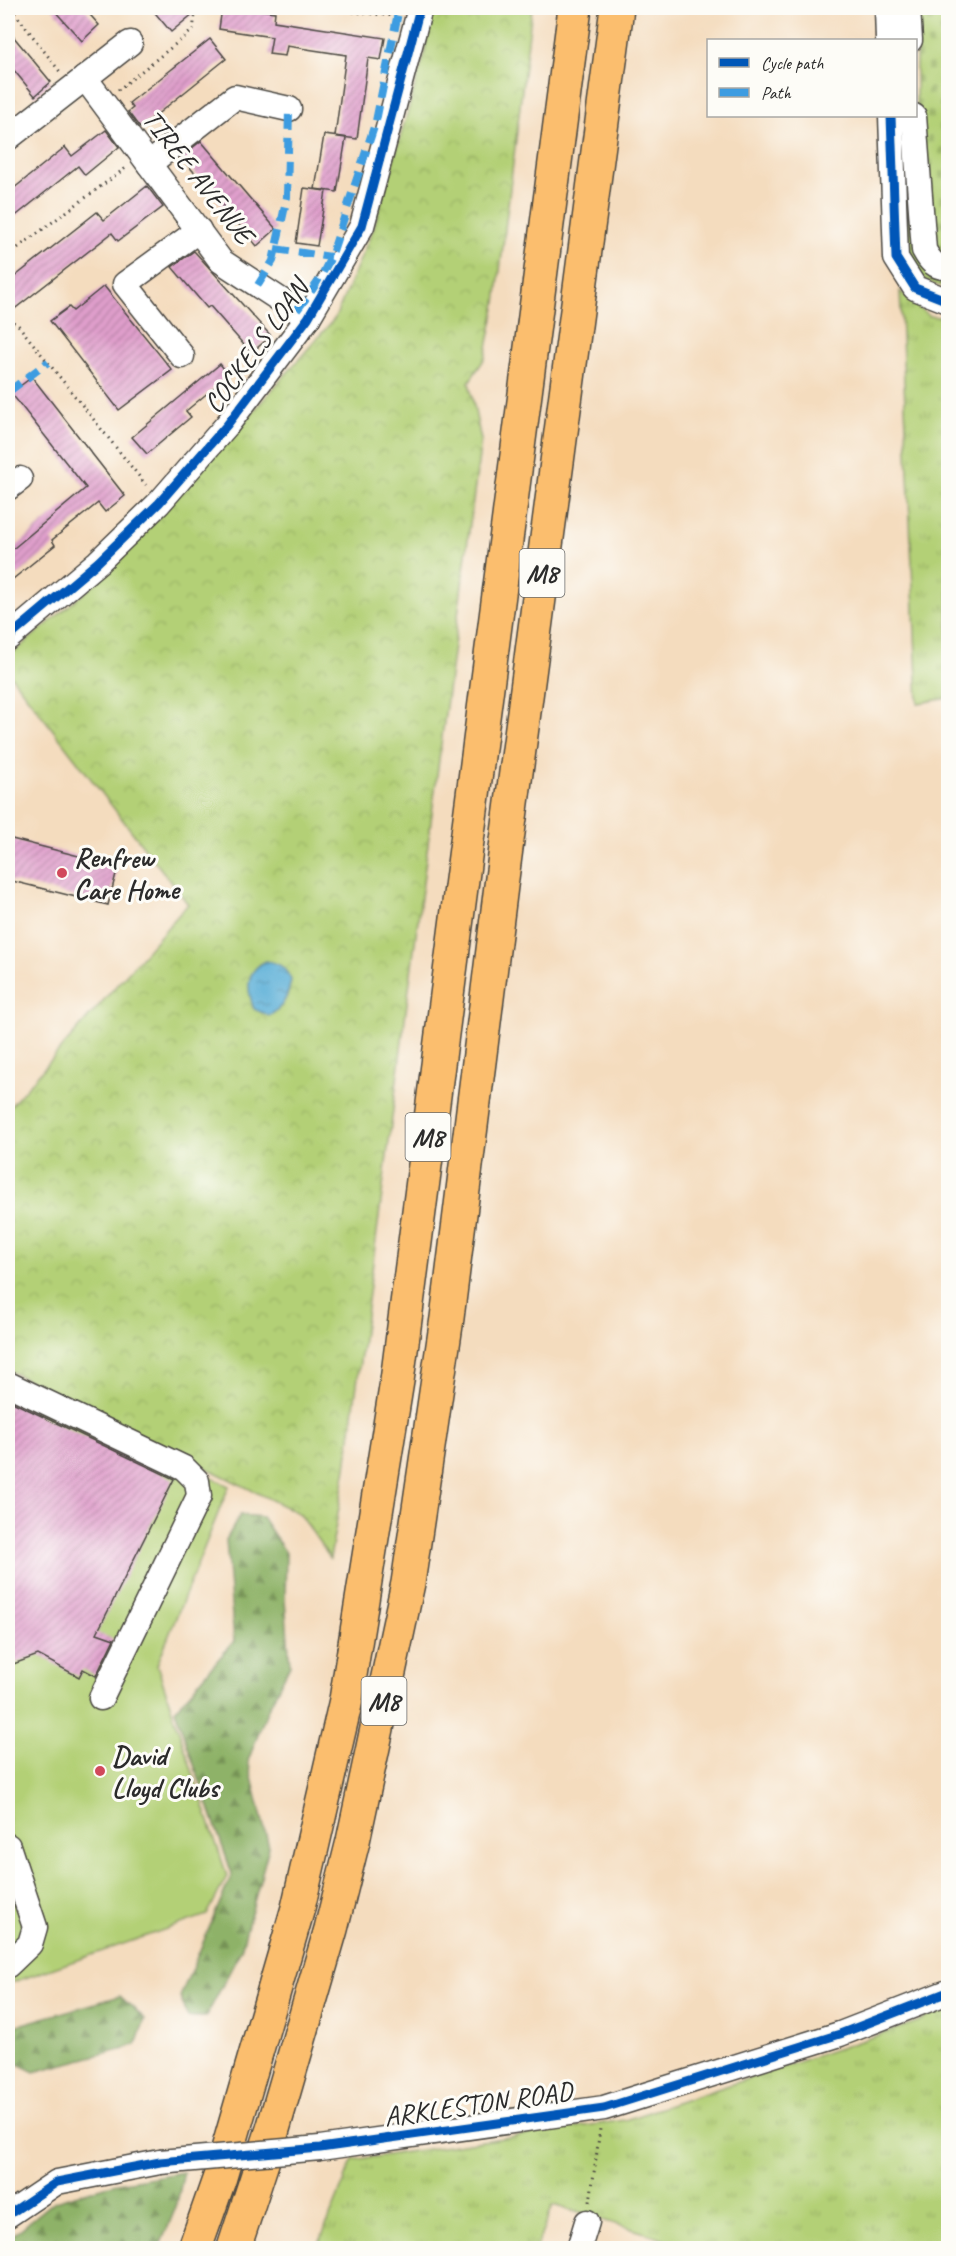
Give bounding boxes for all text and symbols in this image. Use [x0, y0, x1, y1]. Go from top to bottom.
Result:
legend [707, 39, 917, 117]
text: Cycle path [761, 52, 824, 74]
text: Path [761, 82, 791, 104]
street label: TIREE AVENUE [135, 102, 264, 253]
street label: COCKELS LOAN [195, 269, 318, 420]
road number: M8 [520, 549, 564, 597]
place label: Renfrew Care Home [74, 840, 181, 907]
marker: Renfrew Care Home [55, 866, 69, 880]
road number: M8 [406, 1113, 450, 1161]
road number: M8 [362, 1677, 406, 1725]
place label: David Lloyd Clubs [112, 1738, 221, 1806]
marker: David Lloyd Clubs [93, 1764, 107, 1778]
street label: ARKLESTON ROAD [382, 2073, 576, 2134]

